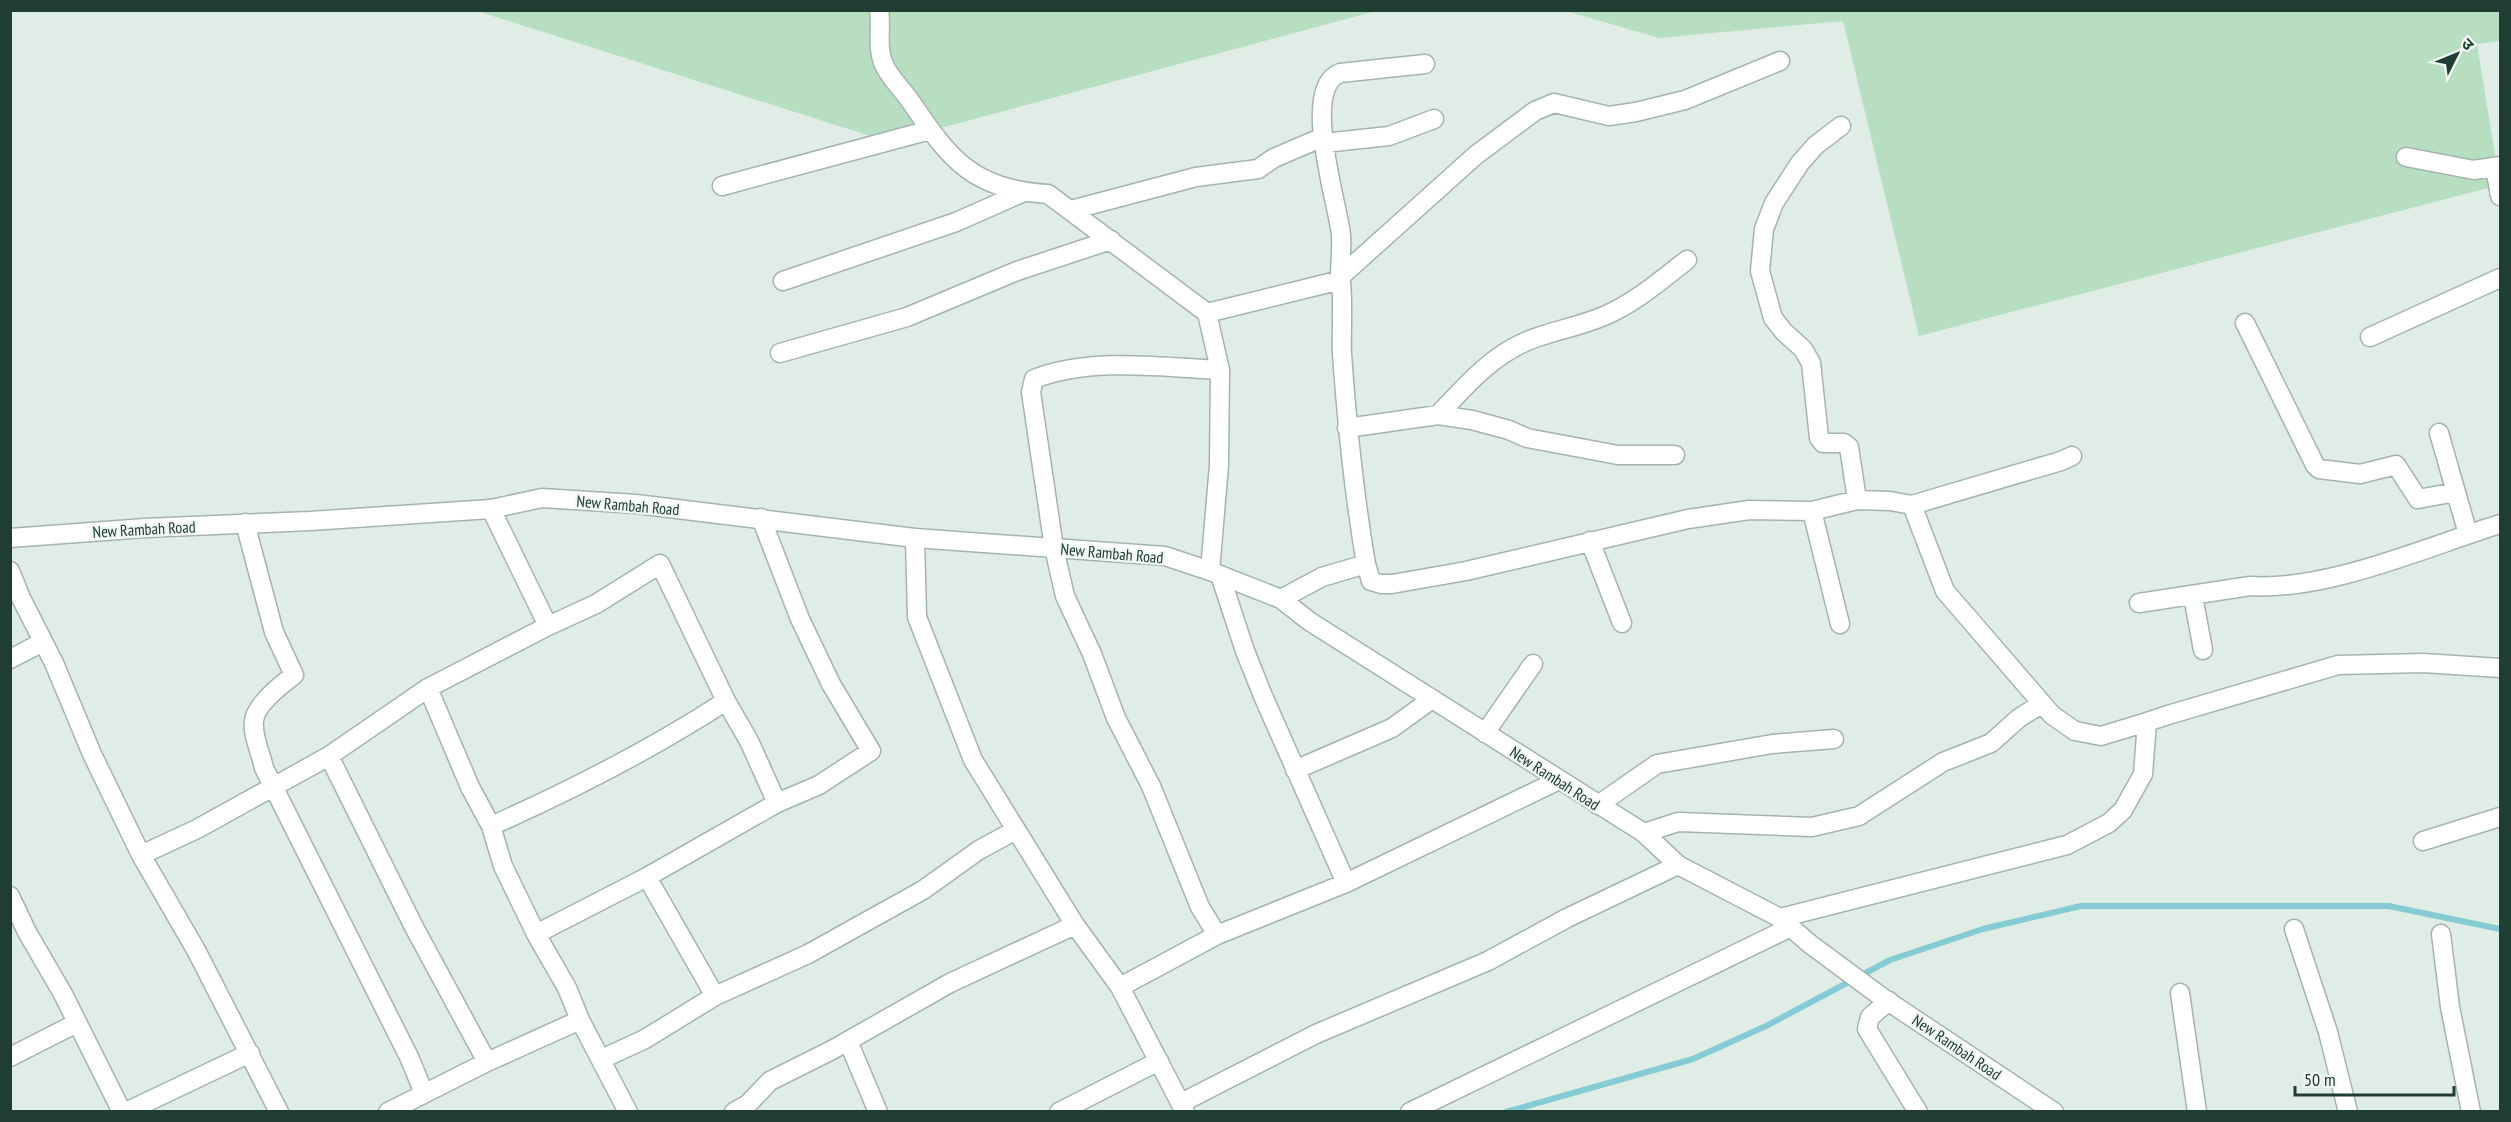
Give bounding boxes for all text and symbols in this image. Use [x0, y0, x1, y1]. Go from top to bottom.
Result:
north arrow [2427, 24, 2487, 84]
text: उ [2457, 34, 2479, 54]
street label: New Rambah Road [576, 491, 680, 519]
street label: New Rambah Road [92, 516, 196, 542]
street label: New Rambah Road [1060, 539, 1164, 567]
street label: New Rambah Road [1506, 742, 1604, 815]
street label: New Rambah Road [1909, 1010, 2005, 1084]
scale bar [2295, 1059, 2454, 1097]
text: 50 m [2304, 1068, 2336, 1091]

